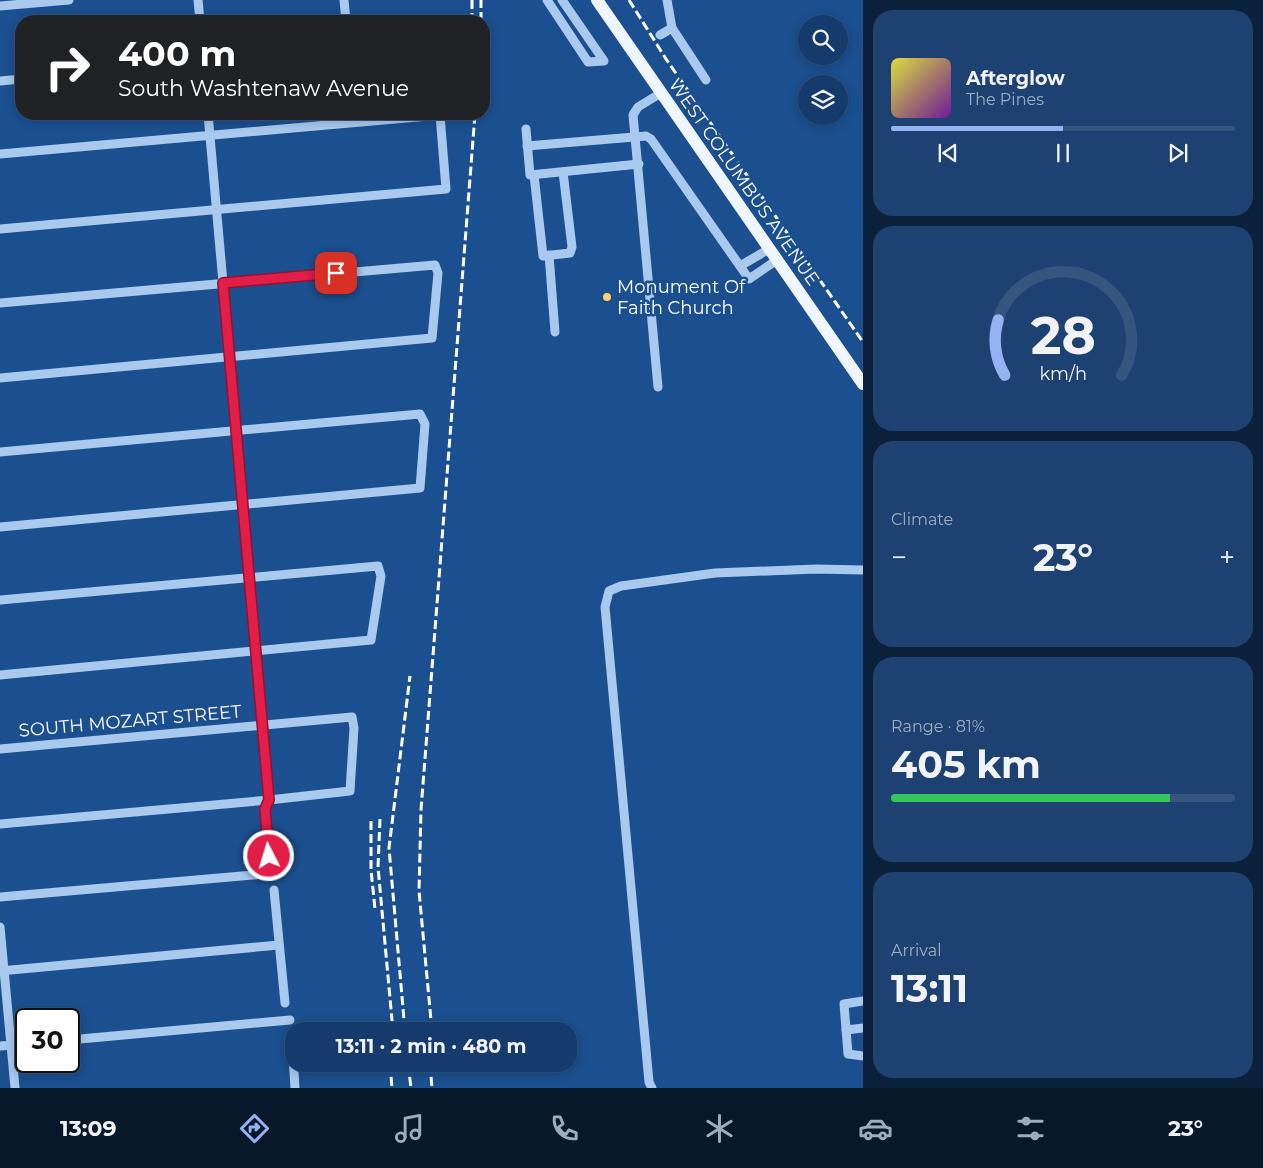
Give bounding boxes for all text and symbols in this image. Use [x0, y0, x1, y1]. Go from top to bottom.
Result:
map controls [798, 15, 848, 125]
button: search [798, 15, 848, 65]
text: 400 m [118, 32, 236, 75]
icon: right [35, 35, 100, 100]
text: Afterglow [966, 67, 1065, 90]
street label: WEST COLUMBUS AVENUE [664, 74, 824, 290]
text: South Washtenaw Avenue [118, 75, 409, 102]
button: layers [798, 75, 848, 125]
text: The Pines [966, 90, 1044, 109]
icon: previous [934, 139, 962, 167]
icon: pause [1049, 139, 1077, 167]
icon: next [1164, 139, 1192, 167]
pin [315, 252, 357, 294]
icon: arrive [322, 259, 350, 287]
place label: Monument Of Faith Church [617, 276, 746, 319]
marker: Monument Of Faith Church [601, 291, 613, 303]
text: 28 [1030, 304, 1096, 367]
text: km/h [1039, 363, 1087, 384]
text: Climate [891, 510, 953, 529]
text: 23° [1033, 534, 1093, 581]
text: − [891, 540, 907, 574]
text: + [1219, 540, 1235, 574]
street label: SOUTH MOZART STREET [18, 700, 243, 742]
text: Range · 81% [891, 717, 985, 736]
text: 405 km [891, 741, 1041, 788]
position arrow [242, 829, 294, 881]
text: Arrival [891, 941, 941, 960]
text: 13:11 [891, 965, 968, 1012]
speed limit sign: 30 [15, 1008, 80, 1073]
text: 13:11 · 2 min · 480 m [336, 1035, 526, 1058]
icon: directions [237, 1111, 272, 1146]
icon: music [392, 1111, 427, 1146]
icon: phone [547, 1111, 582, 1146]
icon: climate [702, 1111, 737, 1146]
icon: car [858, 1111, 893, 1146]
icon: filters [1013, 1111, 1048, 1146]
text: 13:09 [60, 1115, 116, 1142]
text: 23° [1168, 1115, 1203, 1142]

